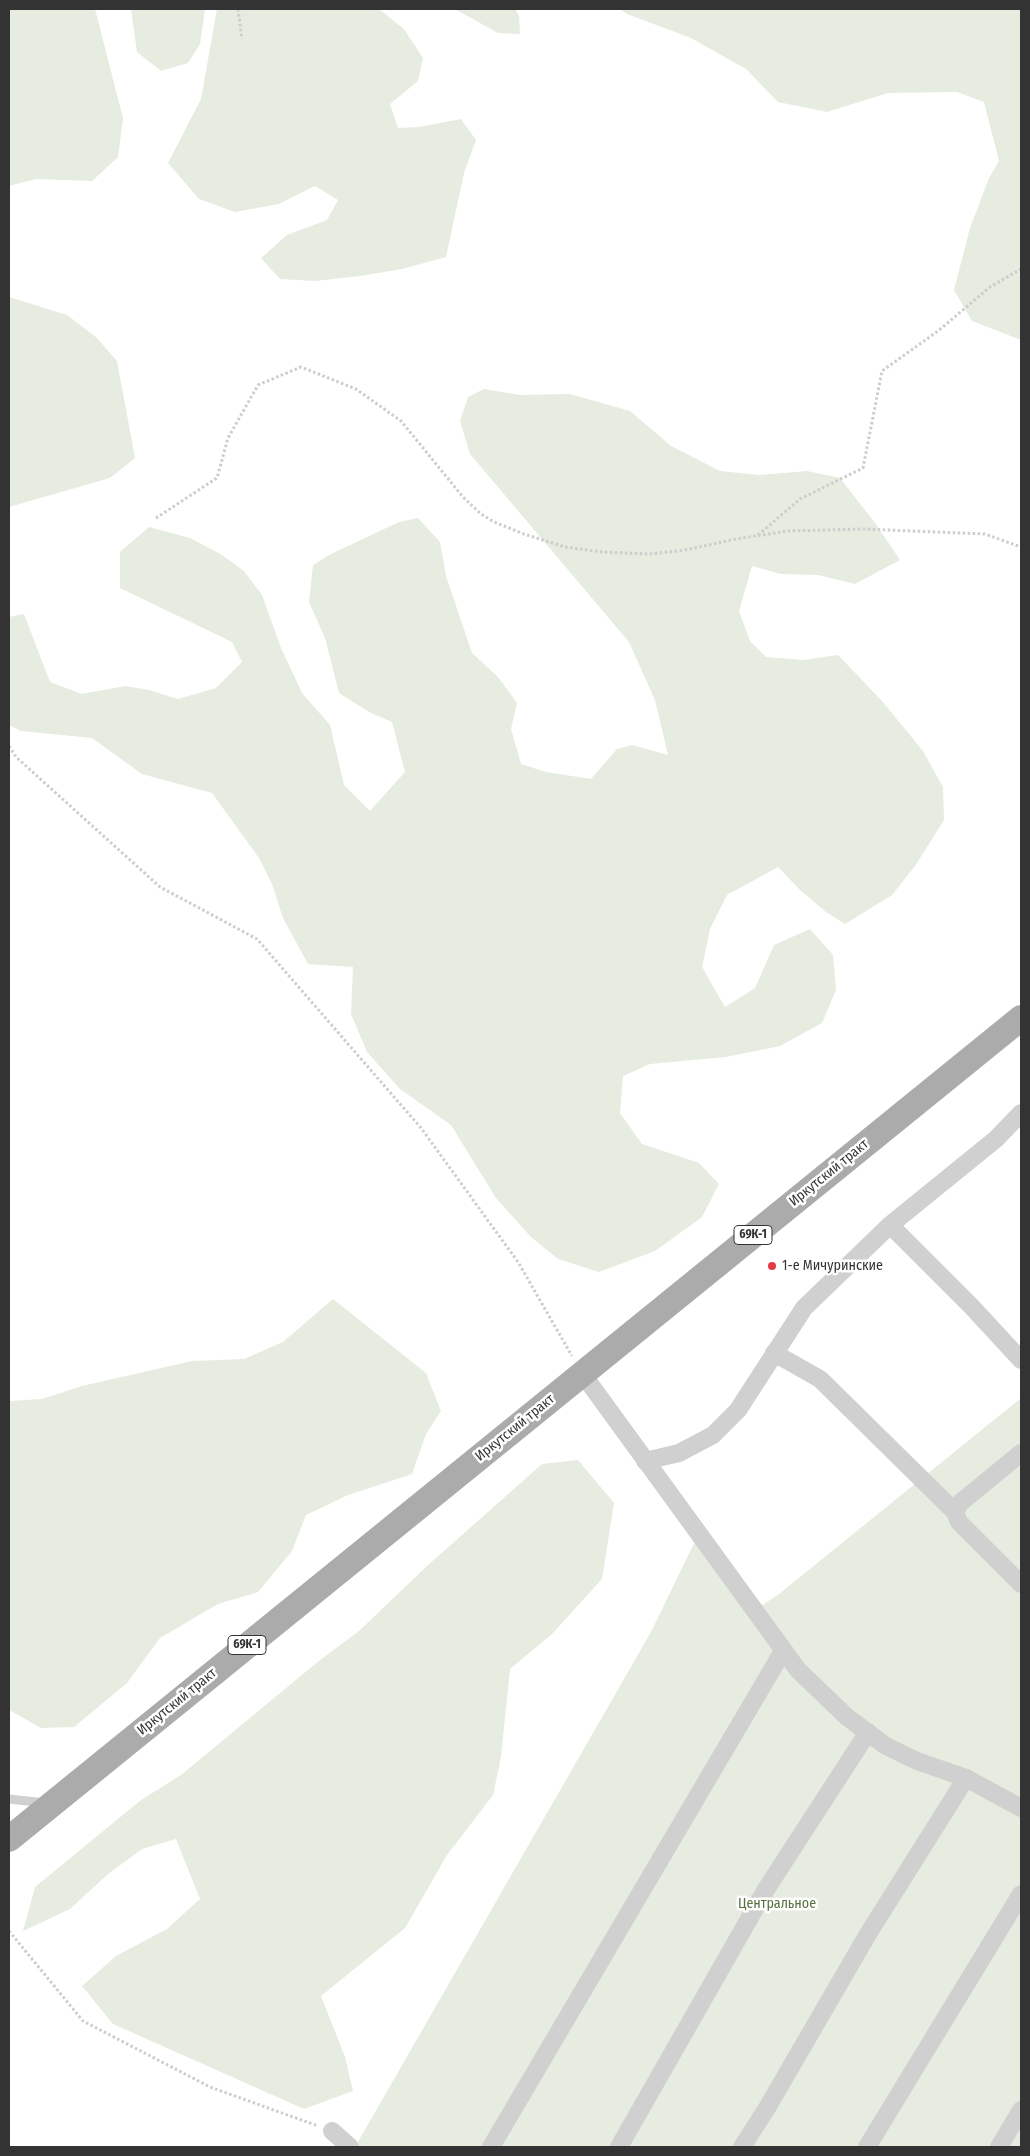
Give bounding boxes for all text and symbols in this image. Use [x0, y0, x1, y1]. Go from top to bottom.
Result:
street label: Иркутский тракт [786, 1136, 872, 1210]
road number: 69К-1 [734, 1226, 772, 1244]
place label: 1-е Мичуринские [782, 1258, 883, 1274]
marker: 1-е Мичуринские [766, 1260, 778, 1272]
street label: Иркутский тракт [472, 1391, 558, 1465]
road number: 69К-1 [228, 1636, 266, 1654]
street label: Иркутский тракт [134, 1665, 220, 1739]
park label: Центральное [738, 1896, 816, 1912]

